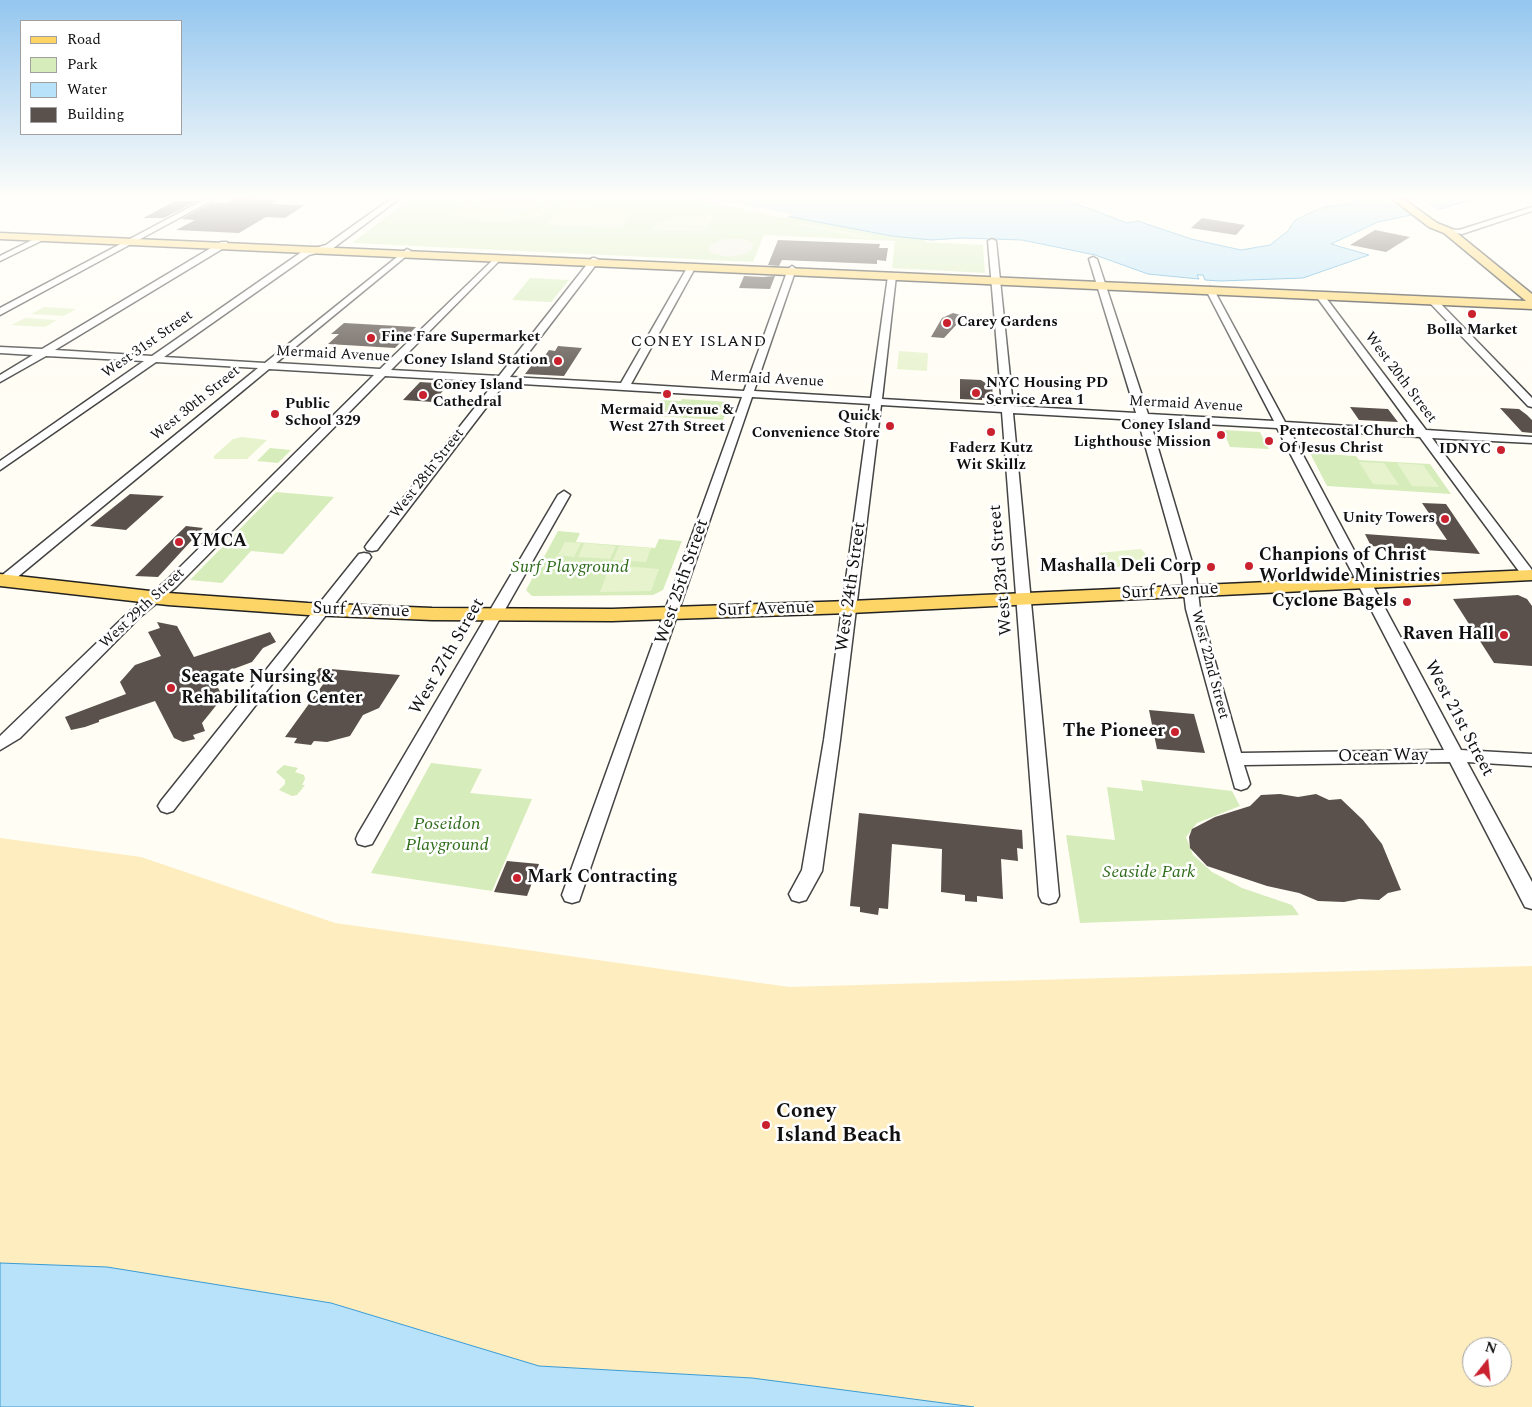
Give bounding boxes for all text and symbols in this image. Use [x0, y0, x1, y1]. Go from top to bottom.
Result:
legend [20, 20, 182, 135]
text: Road [67, 28, 101, 51]
text: Park [67, 53, 98, 76]
text: Water [67, 78, 107, 101]
text: Building [67, 103, 124, 126]
street label: West 31st Street [99, 307, 197, 383]
marker: Bolla Market [1466, 308, 1478, 320]
place label: Carey Gardens [957, 314, 1058, 332]
marker: Carey Gardens [941, 317, 953, 329]
place label: Bolla Market [1426, 322, 1518, 340]
place label: Fine Fare Supermarket [381, 329, 540, 347]
street label: West 20th Street [1360, 329, 1440, 427]
marker: Fine Fare Supermarket [365, 332, 377, 344]
district label: CONEY ISLAND [629, 333, 769, 353]
street label: Mermaid Avenue [276, 343, 390, 367]
place label: Coney Island Station [404, 352, 548, 370]
marker: Coney Island Station [552, 355, 564, 367]
street label: West 30th Street [148, 363, 244, 445]
street label: Mermaid Avenue [710, 368, 824, 392]
place label: NYC Housing PD Service Area 1 [986, 375, 1108, 410]
place label: Coney Island Cathedral [433, 377, 523, 412]
marker: NYC Housing PD Service Area 1 [970, 387, 982, 399]
marker: Mermaid Avenue & West 27th Street [661, 388, 673, 400]
marker: Coney Island Cathedral [417, 389, 429, 401]
street label: Mermaid Avenue [1129, 393, 1243, 417]
place label: Public School 329 [285, 396, 361, 431]
place label: Mermaid Avenue & West 27th Street [600, 402, 734, 437]
marker: Public School 329 [269, 408, 281, 420]
place label: Quick Convenience Store [752, 408, 880, 443]
place label: Coney Island Lighthouse Mission [1074, 417, 1211, 452]
marker: Quick Convenience Store [884, 420, 896, 432]
place label: Pentecostal Church Of Jesus Christ [1279, 423, 1415, 458]
street label: West 28th Street [387, 425, 469, 523]
marker: Faderz Kutz Wit Skillz [985, 426, 997, 438]
marker: Coney Island Lighthouse Mission [1215, 429, 1227, 441]
marker: Pentecostal Church Of Jesus Christ [1263, 435, 1275, 447]
place label: Faderz Kutz Wit Skillz [949, 440, 1033, 475]
place label: IDNYC [1439, 441, 1491, 459]
marker: IDNYC [1495, 444, 1507, 456]
street label: West 23rd Street [986, 504, 1018, 636]
place label: Unity Towers [1342, 510, 1435, 528]
marker: Unity Towers [1439, 513, 1451, 525]
street label: West 25th Street [651, 517, 715, 647]
street label: West 24th Street [832, 521, 872, 653]
place label: YMCA [189, 531, 247, 553]
marker: YMCA [173, 536, 185, 548]
place label: Chanpions of Christ Worldwide Ministries [1259, 545, 1440, 588]
place label: Mashalla Deli Corp [1039, 556, 1201, 578]
park label: Surf Playground [511, 557, 629, 579]
marker: Chanpions of Christ Worldwide Ministries [1243, 560, 1255, 572]
marker: Mashalla Deli Corp [1205, 561, 1217, 573]
street label: West 29th Street [97, 565, 189, 653]
street label: Surf Avenue [1121, 579, 1219, 605]
place label: Cyclone Bagels [1272, 591, 1397, 613]
street label: West 27th Street [406, 595, 490, 719]
marker: Cyclone Bagels [1401, 596, 1413, 608]
street label: Surf Avenue [717, 598, 815, 622]
street label: Surf Avenue [312, 599, 410, 623]
street label: West 22nd Street [1186, 608, 1232, 722]
place label: Raven Hall [1402, 624, 1494, 646]
marker: Raven Hall [1498, 629, 1510, 641]
street label: West 21st Street [1418, 657, 1498, 781]
place label: Seagate Nursing & Rehabilitation Center [181, 667, 362, 710]
marker: Seagate Nursing & Rehabilitation Center [165, 682, 177, 694]
place label: The Pioneer [1063, 721, 1165, 743]
marker: The Pioneer [1169, 726, 1181, 738]
street label: Ocean Way [1338, 745, 1428, 769]
park label: Poseidon Playground [405, 814, 489, 856]
park label: Seaside Park [1103, 862, 1195, 884]
place label: Mark Contracting [527, 867, 677, 889]
marker: Mark Contracting [511, 872, 523, 884]
place label: Coney Island Beach [776, 1100, 901, 1150]
marker: Coney Island Beach [760, 1119, 772, 1131]
text: N [1483, 1336, 1499, 1360]
north arrow [1462, 1337, 1512, 1387]

